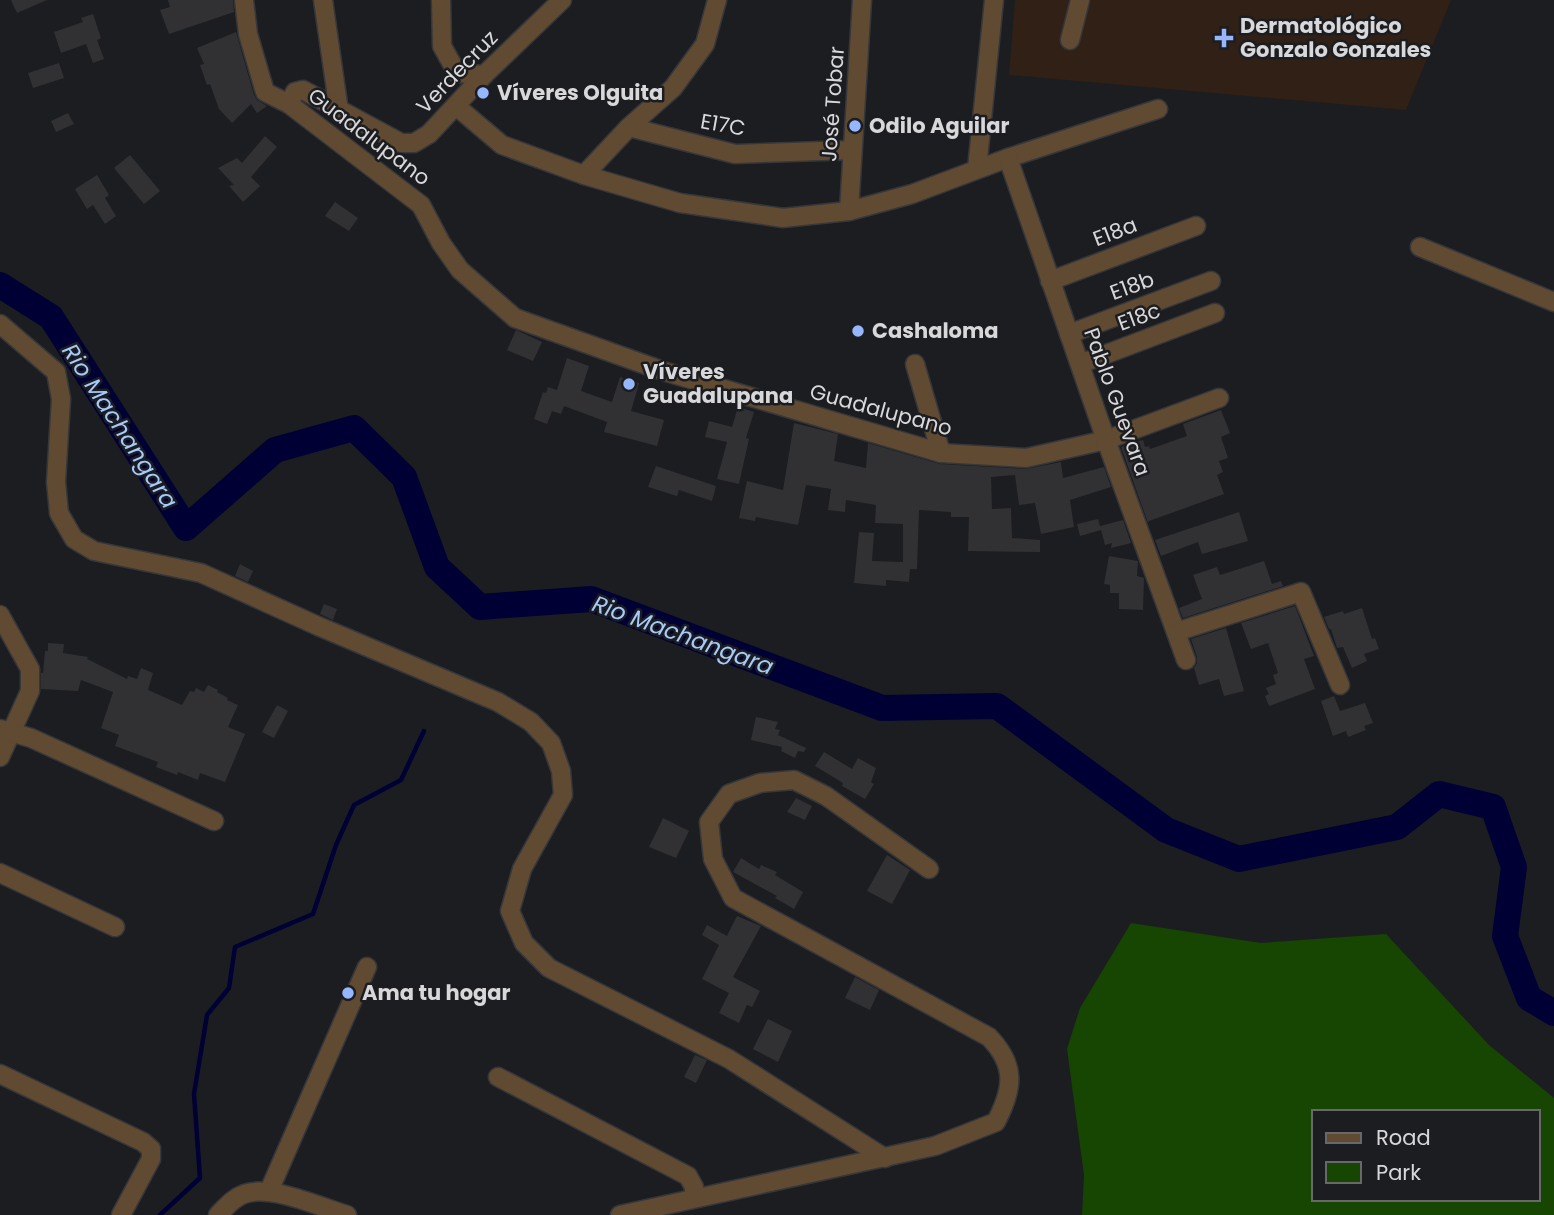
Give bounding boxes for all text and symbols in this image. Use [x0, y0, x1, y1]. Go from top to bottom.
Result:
place label: Dermatológico Gonzalo Gonzales [1240, 11, 1431, 64]
street label: Verdecruz [409, 24, 504, 120]
marker: Dermatológico Gonzalo Gonzales [1214, 28, 1234, 48]
street label: José Tobar [814, 45, 851, 162]
place label: Víveres Olguita [497, 78, 663, 107]
street label: Guadalupano [302, 81, 436, 192]
marker: Víveres Olguita [475, 85, 491, 101]
street label: E17C [698, 106, 748, 143]
place label: Odilo Aguilar [869, 111, 1010, 140]
marker: Odilo Aguilar [847, 118, 863, 134]
street label: E18a [1089, 210, 1141, 253]
street label: E18b [1106, 264, 1158, 307]
street label: E18c [1113, 295, 1164, 338]
place label: Cashaloma [872, 316, 998, 345]
marker: Cashaloma [850, 323, 866, 339]
street label: Pablo Guevara [1077, 324, 1158, 480]
water label: Rio Machangara [55, 337, 185, 515]
place label: Víveres Guadalupana [643, 357, 793, 410]
marker: Víveres Guadalupana [621, 376, 637, 392]
street label: Guadalupano [807, 377, 956, 442]
water label: Rio Machangara [588, 587, 778, 683]
place label: Ama tu hogar [362, 978, 511, 1007]
marker: Ama tu hogar [340, 985, 356, 1001]
legend [1312, 1110, 1540, 1201]
text: Road [1376, 1123, 1431, 1152]
text: Park [1376, 1158, 1421, 1187]

